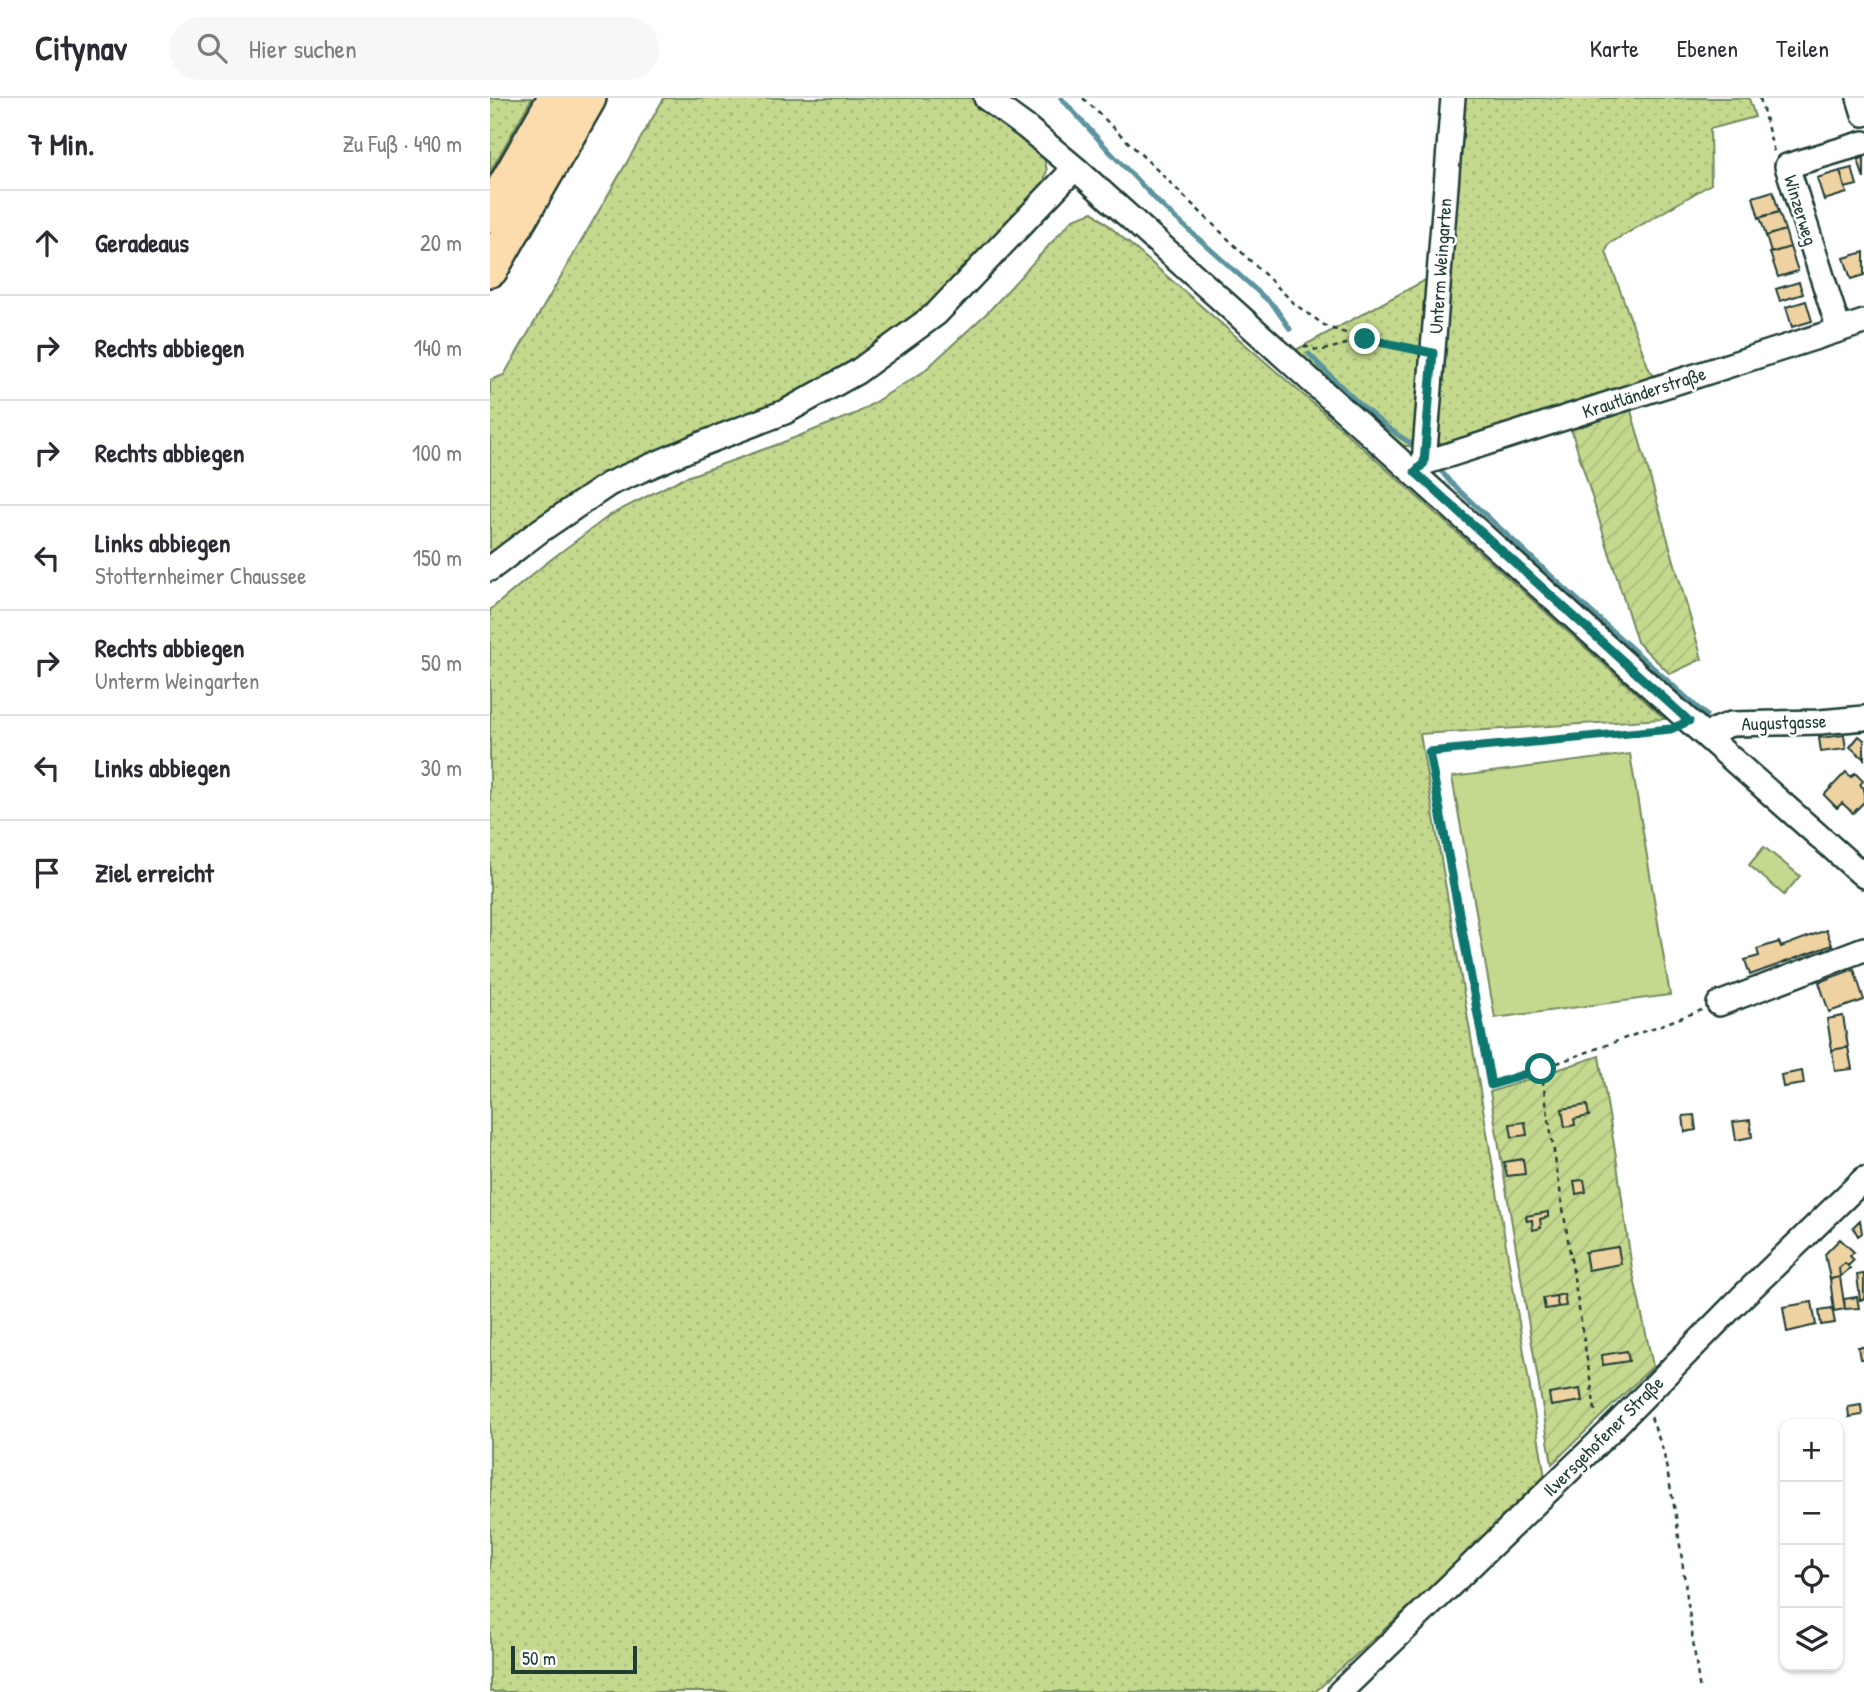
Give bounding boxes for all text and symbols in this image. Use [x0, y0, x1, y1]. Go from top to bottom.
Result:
search box [169, 17, 659, 80]
text: Citynav [35, 26, 127, 70]
icon: search [193, 29, 231, 67]
text: Hier suchen [249, 31, 357, 66]
text: Karte [1590, 32, 1639, 64]
text: Ebenen [1677, 32, 1738, 64]
text: Teilen [1776, 32, 1829, 64]
text: 7 Min. [28, 124, 94, 164]
text: Zu Fuß · 490 m [342, 128, 462, 159]
street label: Winzerweg [1778, 172, 1824, 248]
street label: Unterm Weingarten [1422, 197, 1458, 335]
icon: ahead [28, 224, 66, 262]
text: Geradeaus [95, 225, 189, 260]
text: 20 m [420, 227, 462, 258]
route end [1349, 323, 1380, 354]
icon: right [28, 329, 66, 367]
text: Rechts abbiegen [95, 330, 245, 365]
text: 140 m [414, 332, 462, 363]
street label: Krautländerstraße [1579, 360, 1710, 424]
icon: right [28, 434, 66, 472]
text: Rechts abbiegen [95, 435, 245, 470]
text: 100 m [412, 437, 462, 468]
text: Links abbiegen [95, 525, 231, 560]
icon: left [28, 539, 66, 577]
text: 150 m [413, 542, 462, 573]
text: Stotternheimer Chaussee [95, 560, 306, 591]
text: Rechts abbiegen [95, 630, 245, 665]
icon: right [28, 644, 66, 682]
text: 50 m [421, 647, 462, 678]
text: Unterm Weingarten [95, 665, 259, 696]
street label: Augustgasse [1741, 708, 1827, 736]
icon: left [28, 749, 66, 787]
text: Links abbiegen [95, 750, 231, 785]
text: 30 m [420, 752, 462, 783]
icon: arrive [28, 854, 66, 892]
text: Ziel erreicht [95, 855, 214, 890]
route start [1525, 1053, 1556, 1084]
street label: Ilversgehofener Straße [1537, 1370, 1669, 1502]
map controls [1780, 1419, 1843, 1671]
button: + [1780, 1419, 1843, 1482]
button: − [1780, 1482, 1843, 1545]
button: locate [1780, 1545, 1843, 1608]
button: layers [1780, 1608, 1843, 1671]
scale bar [511, 1643, 637, 1675]
text: 50 m [522, 1645, 556, 1671]

